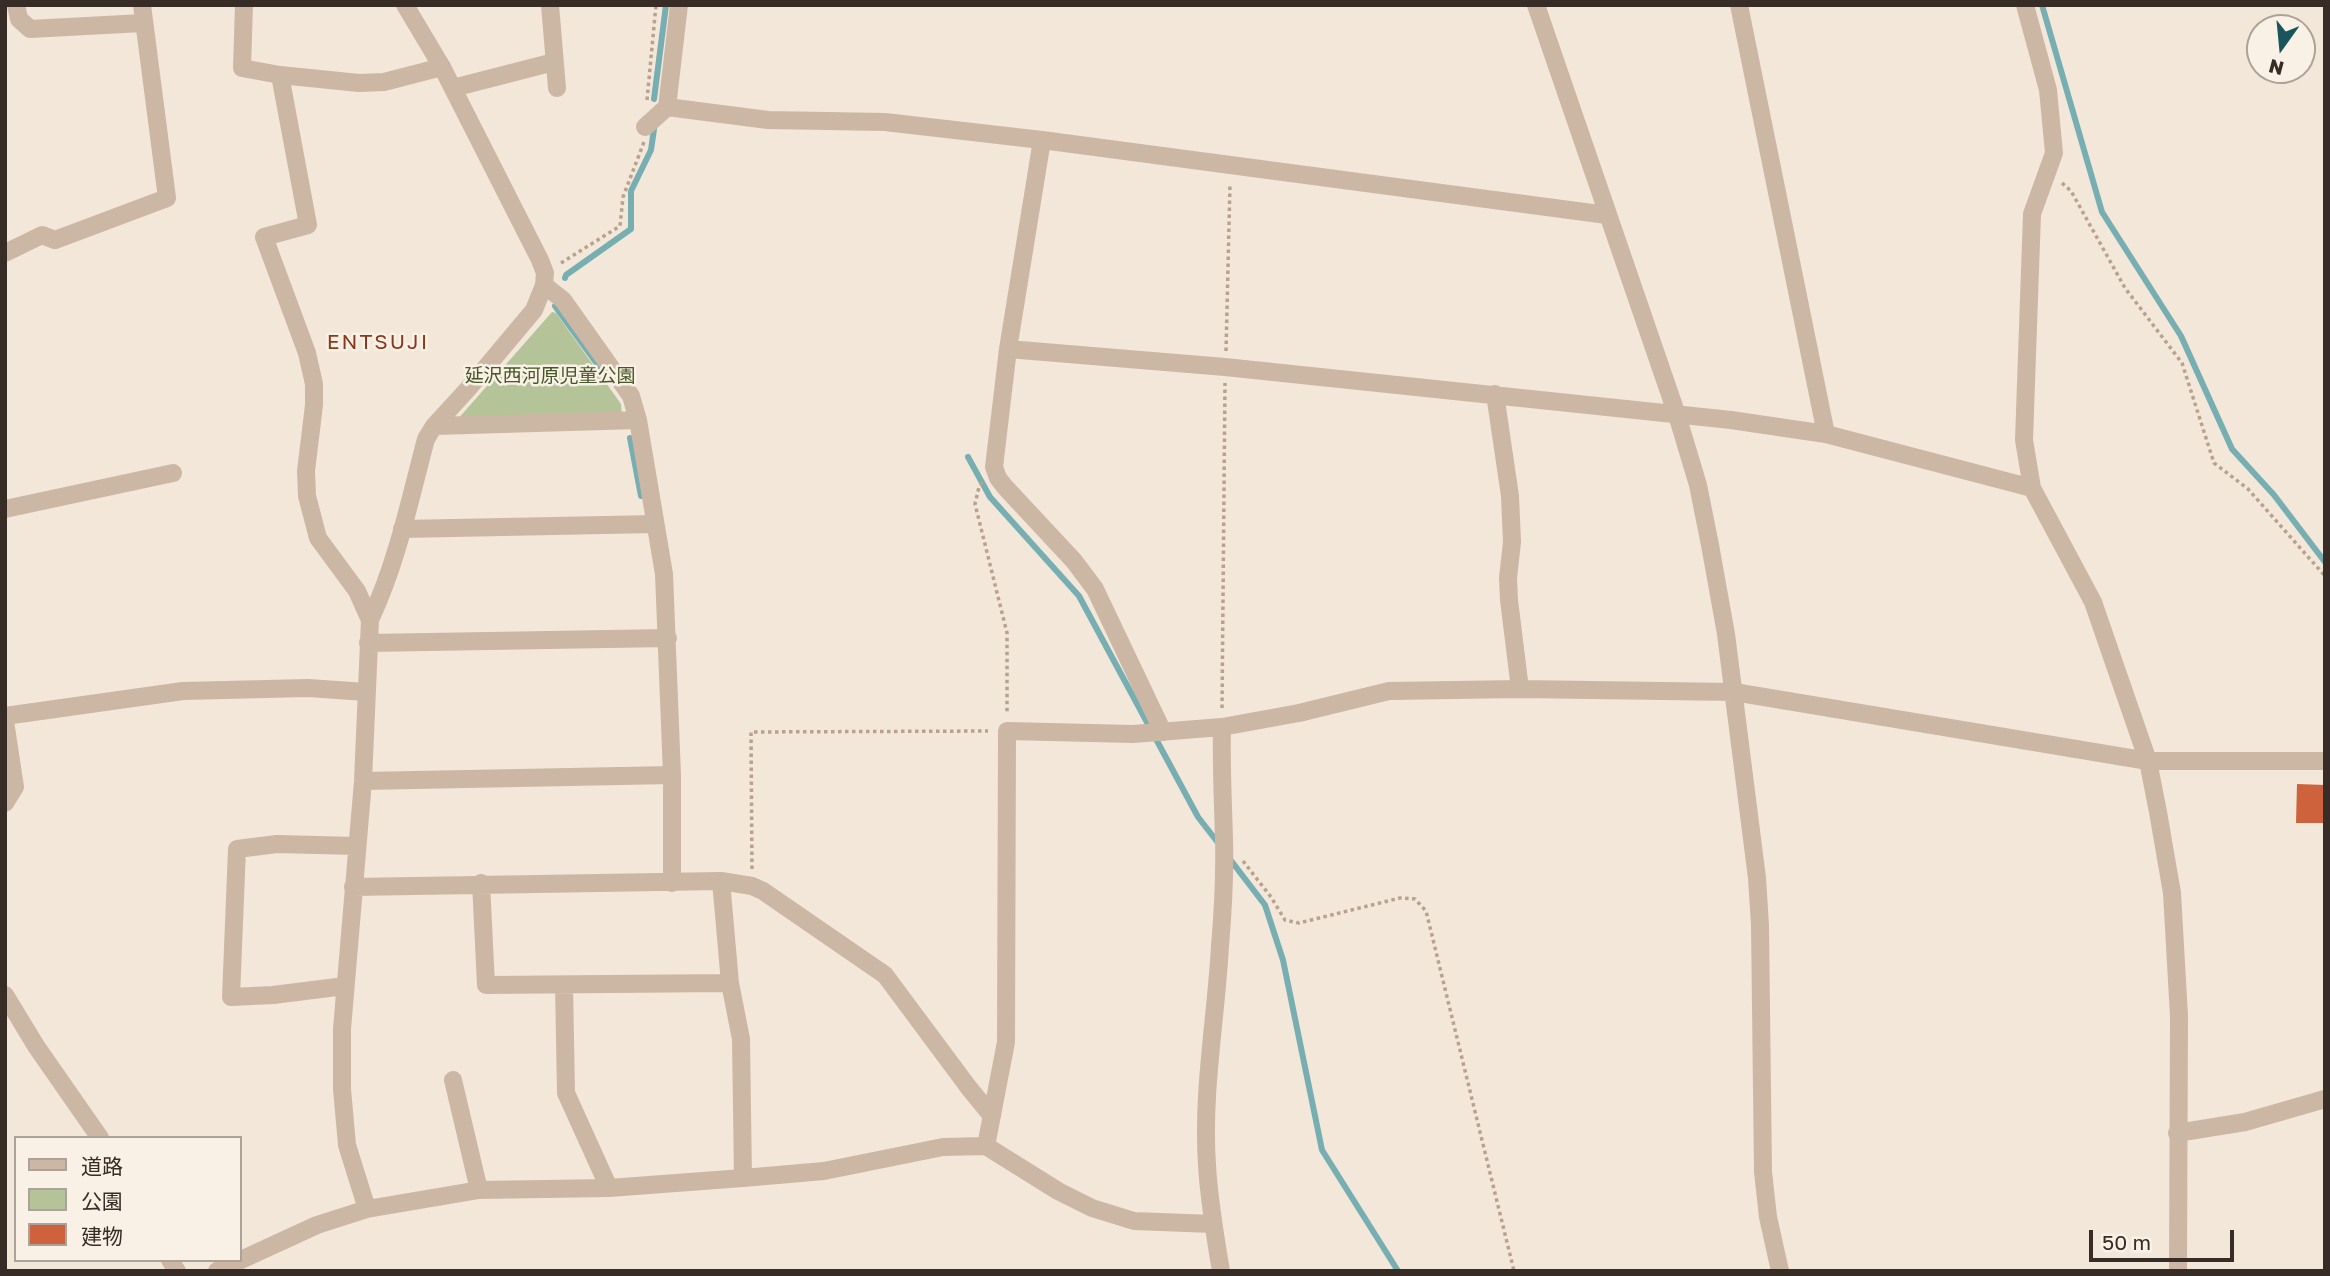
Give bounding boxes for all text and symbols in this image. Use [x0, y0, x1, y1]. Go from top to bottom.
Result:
north arrow [2246, 14, 2316, 84]
text: N [2266, 55, 2286, 81]
district label: ENTSUJI [328, 329, 428, 355]
park label: 延沢西河原児童公園 [465, 365, 635, 387]
legend [14, 1136, 242, 1262]
text: 道路 [81, 1153, 123, 1179]
text: 公園 [81, 1188, 123, 1214]
scale bar [2092, 1216, 2237, 1260]
text: 建物 [81, 1223, 123, 1249]
text: 50 m [2102, 1229, 2151, 1255]

